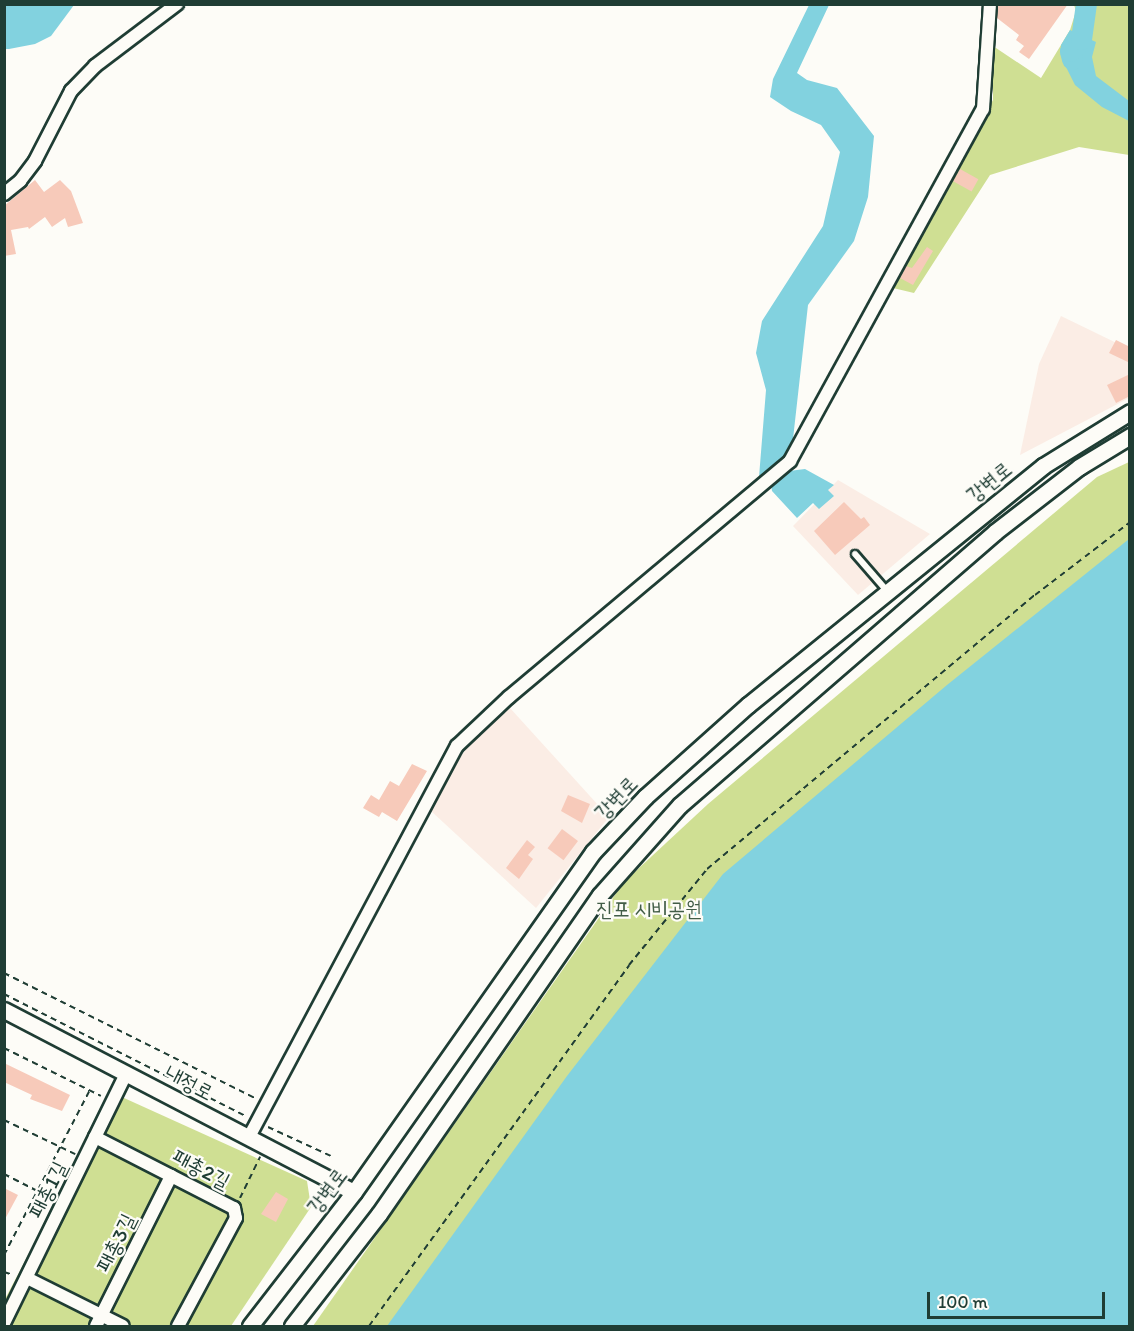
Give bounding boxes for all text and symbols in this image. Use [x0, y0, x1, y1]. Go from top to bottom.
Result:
street label: 강변로 [961, 456, 1017, 508]
street label: 강변로 [589, 771, 643, 825]
park label: 진포 시비공원 [596, 896, 702, 922]
street label: 내정로 [161, 1060, 217, 1106]
street label: 패총2길 [168, 1144, 234, 1194]
street label: 패총1길 [23, 1157, 73, 1223]
street label: 강변로 [302, 1163, 352, 1219]
street label: 패총3길 [91, 1210, 141, 1276]
scale bar [930, 1280, 1108, 1318]
text: 100 m [938, 1291, 988, 1313]

